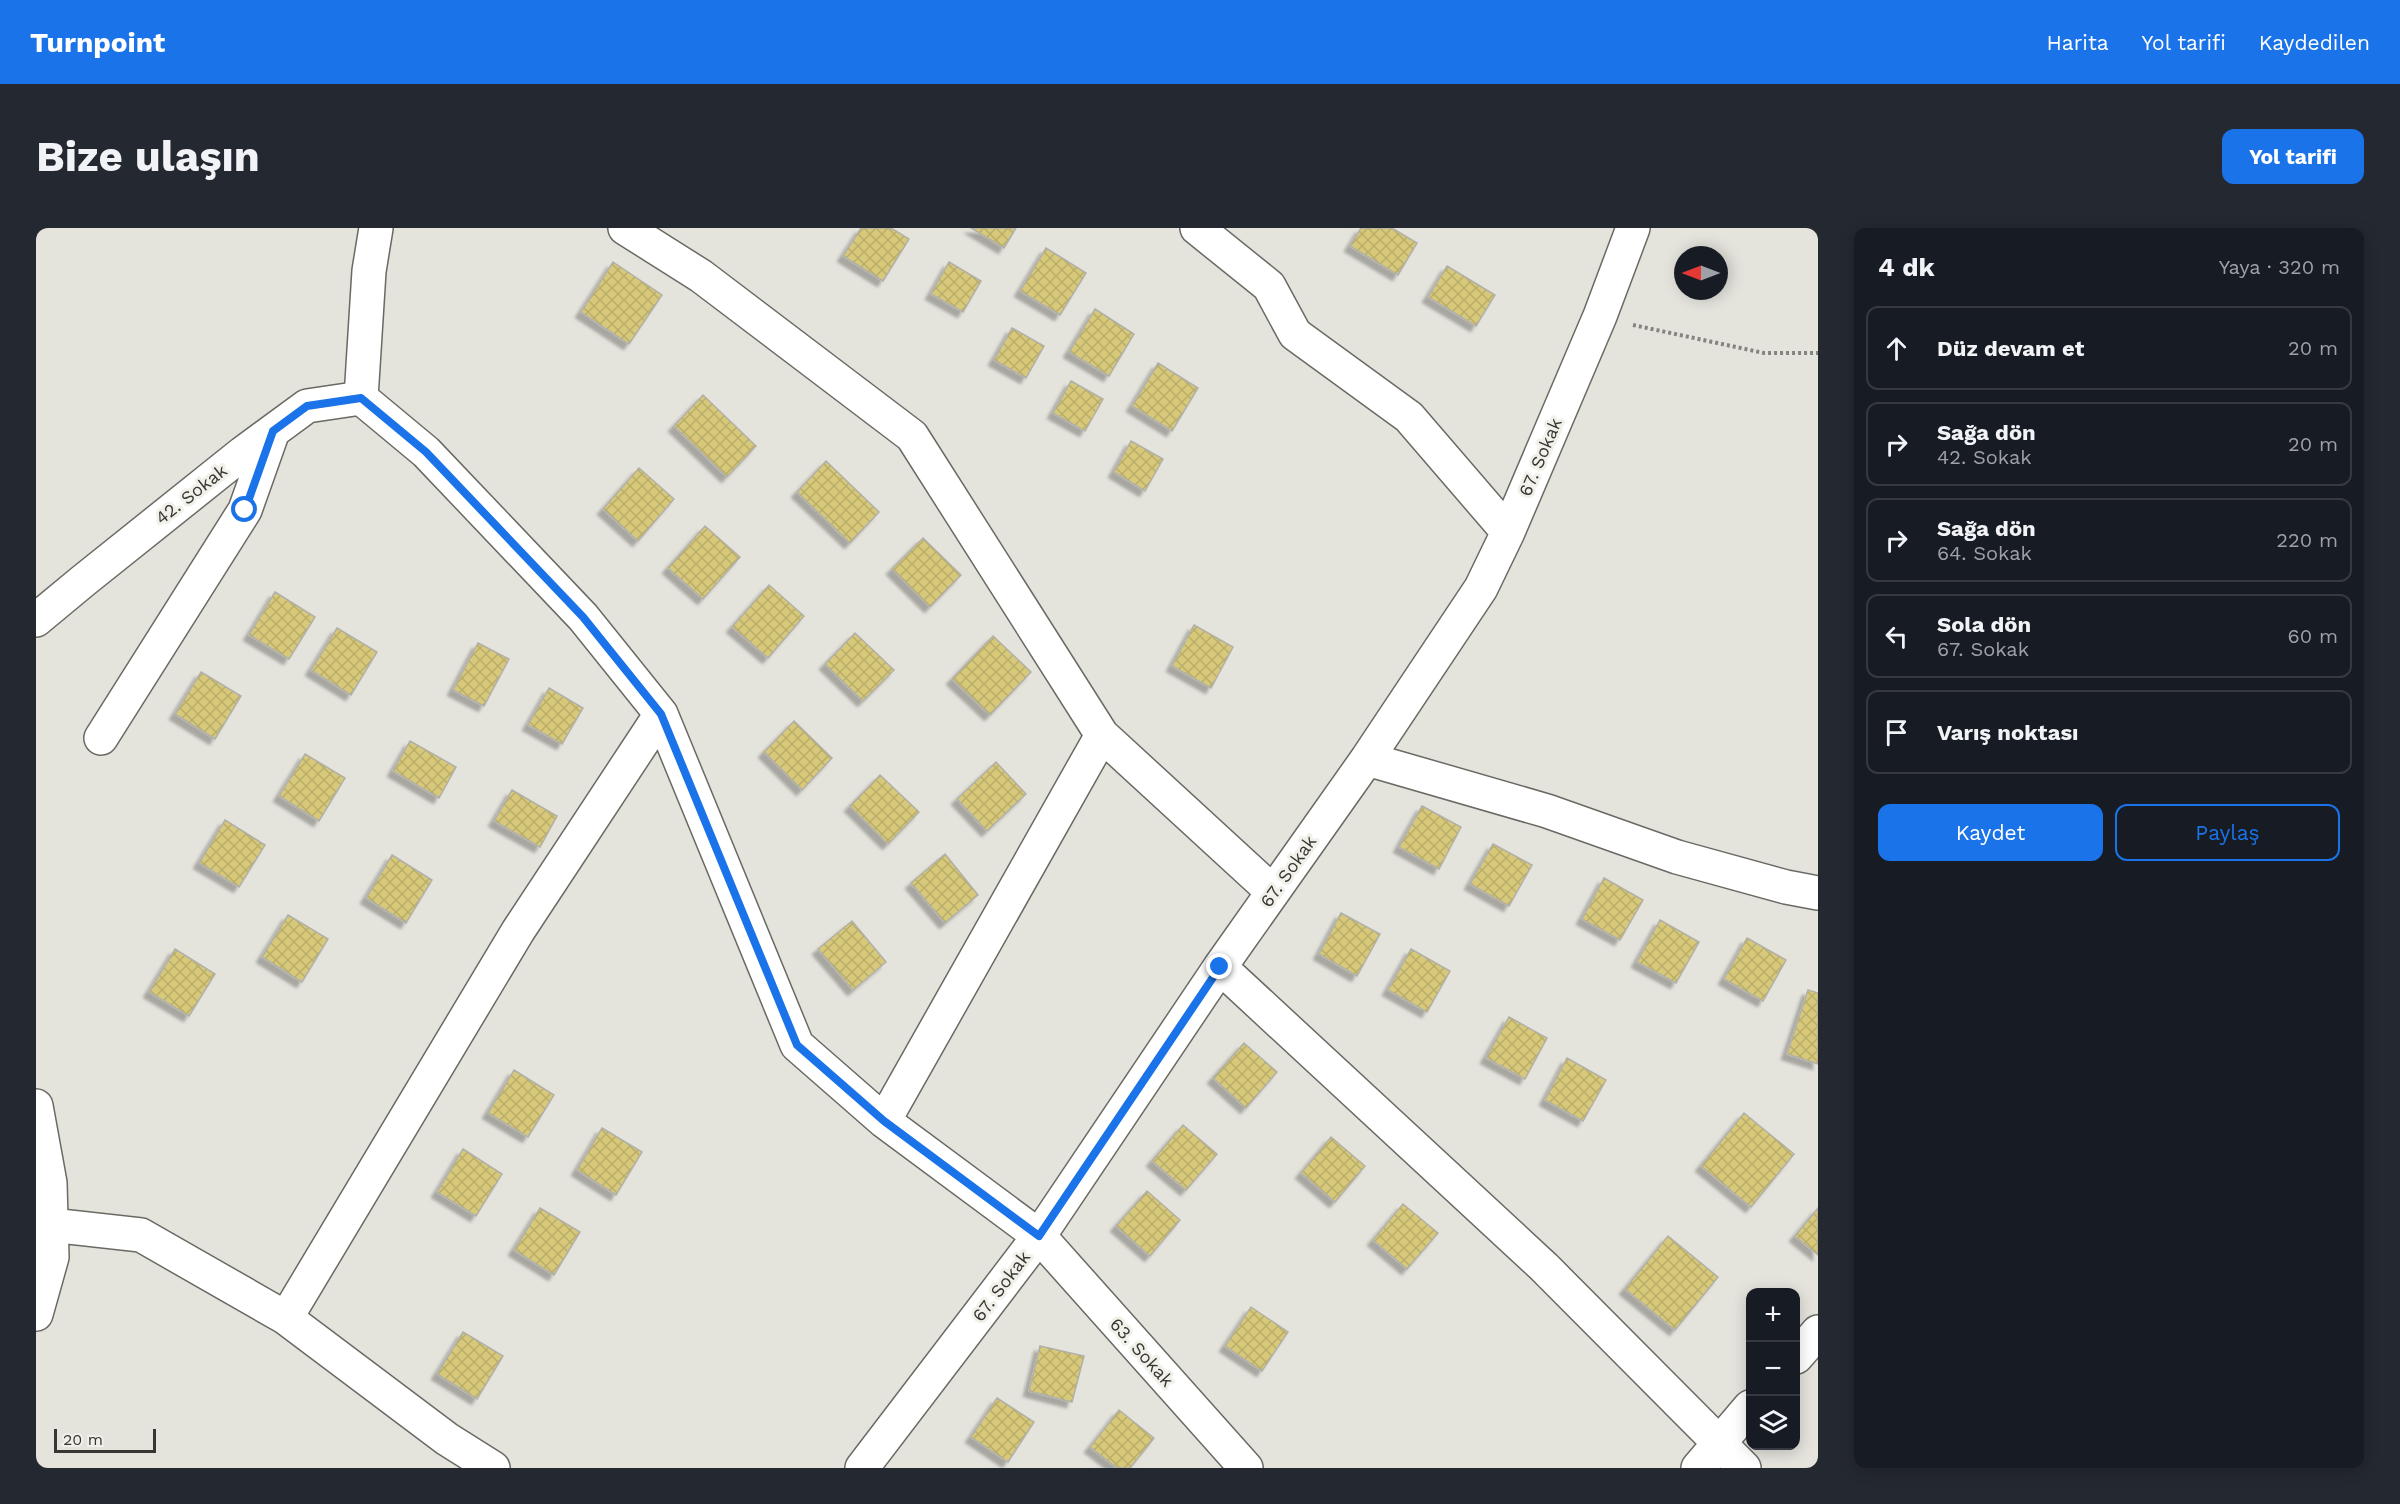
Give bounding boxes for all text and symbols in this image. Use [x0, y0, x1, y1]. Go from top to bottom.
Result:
text: Turnpoint [30, 26, 165, 59]
text: Harita [2047, 30, 2109, 55]
text: Yol tarifi [2142, 30, 2226, 55]
text: Kaydedilen [2259, 30, 2370, 55]
button: Yol tarifi [2222, 129, 2364, 184]
text: Bize ulaşın [36, 132, 260, 181]
north arrow [1674, 246, 1728, 300]
text: 4 dk [1878, 252, 1935, 282]
text: Yaya · 320 m [2219, 255, 2340, 279]
icon: ahead [1880, 332, 1913, 365]
text: Düz devam et [1937, 336, 2084, 361]
text: 20 m [2288, 336, 2338, 360]
street label: 67. Sokak [1514, 415, 1566, 499]
text: Sağa dön [1937, 420, 2036, 445]
icon: right [1880, 428, 1913, 461]
text: 20 m [2288, 432, 2338, 456]
text: 42. Sokak [1937, 445, 2032, 469]
street label: 42. Sokak [151, 460, 231, 528]
route start [231, 496, 257, 522]
text: Sağa dön [1937, 516, 2036, 541]
icon: right [1880, 524, 1913, 557]
text: 220 m [2276, 528, 2338, 552]
text: 64. Sokak [1937, 541, 2032, 565]
text: Sola dön [1937, 612, 2031, 637]
icon: left [1880, 620, 1913, 653]
text: 60 m [2288, 624, 2338, 648]
text: 67. Sokak [1937, 637, 2029, 661]
icon: arrive [1880, 716, 1913, 749]
text: Varış noktası [1937, 720, 2079, 745]
button: Kaydet [1878, 804, 2103, 861]
button: Paylaş [2115, 804, 2340, 861]
street label: 67. Sokak [1256, 831, 1320, 911]
route end [1206, 953, 1232, 979]
street label: 67. Sokak [968, 1247, 1034, 1325]
map controls [1746, 1288, 1800, 1450]
button: + [1746, 1288, 1800, 1342]
street label: 63. Sokak [1106, 1313, 1178, 1391]
button: − [1746, 1342, 1800, 1396]
button: layers [1746, 1396, 1800, 1450]
scale bar [54, 1426, 156, 1454]
text: 20 m [63, 1430, 103, 1449]

